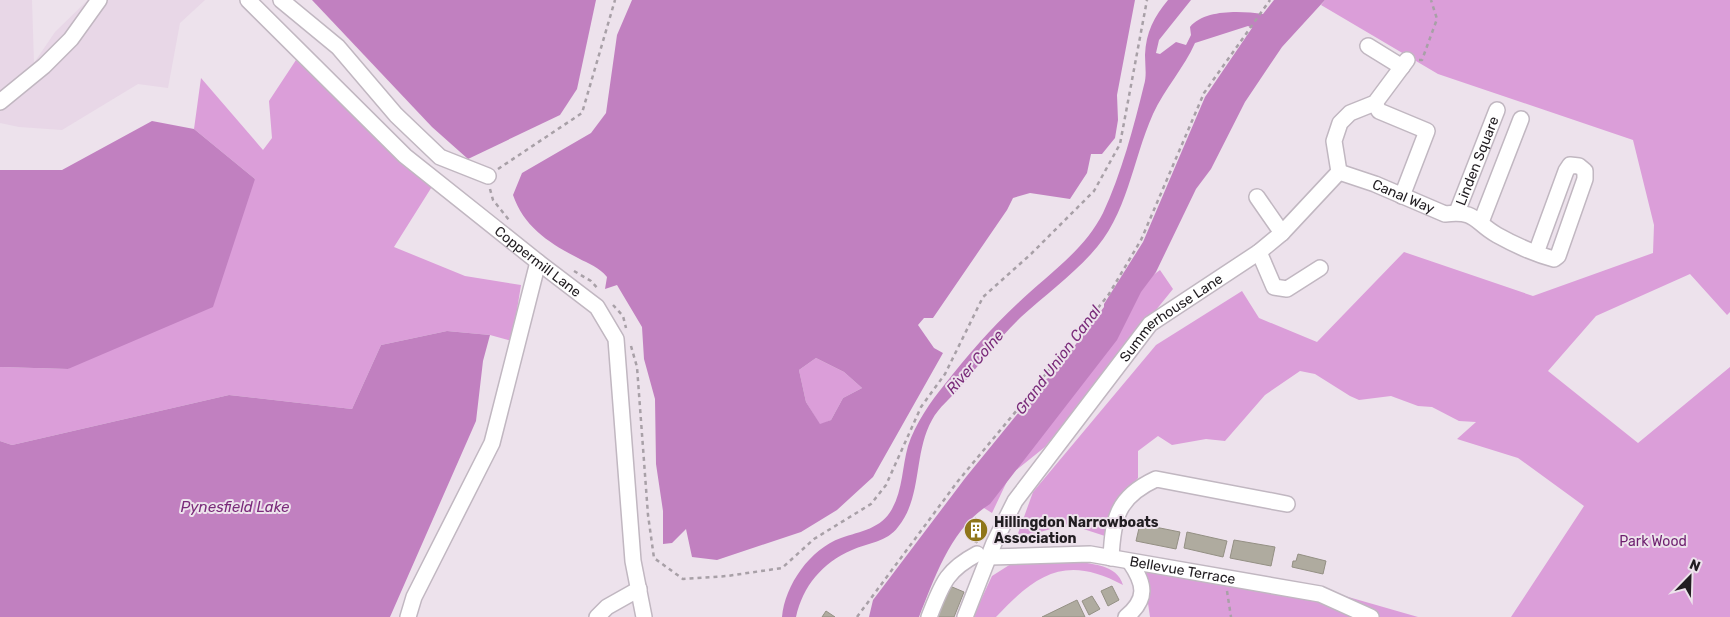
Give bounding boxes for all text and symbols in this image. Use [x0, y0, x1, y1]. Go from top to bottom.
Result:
street label: Linden Square [1452, 114, 1503, 208]
street label: Canal Way [1370, 176, 1437, 218]
street label: Coppermill Lane [491, 223, 585, 301]
street label: Summerhouse Lane [1116, 270, 1226, 366]
water label: Grand Union Canal [1011, 302, 1105, 418]
water label: River Colne [942, 326, 1008, 398]
water label: Pynesfield Lake [181, 498, 290, 516]
place label: Hillingdon Narrowboats Association [994, 514, 1159, 547]
building icon: Hillingdon Narrowboats Association [963, 517, 989, 543]
park label: Park Wood [1619, 533, 1687, 550]
north arrow [1665, 552, 1715, 602]
street label: Bellevue Terrace [1128, 553, 1237, 588]
text: N [1687, 556, 1703, 575]

